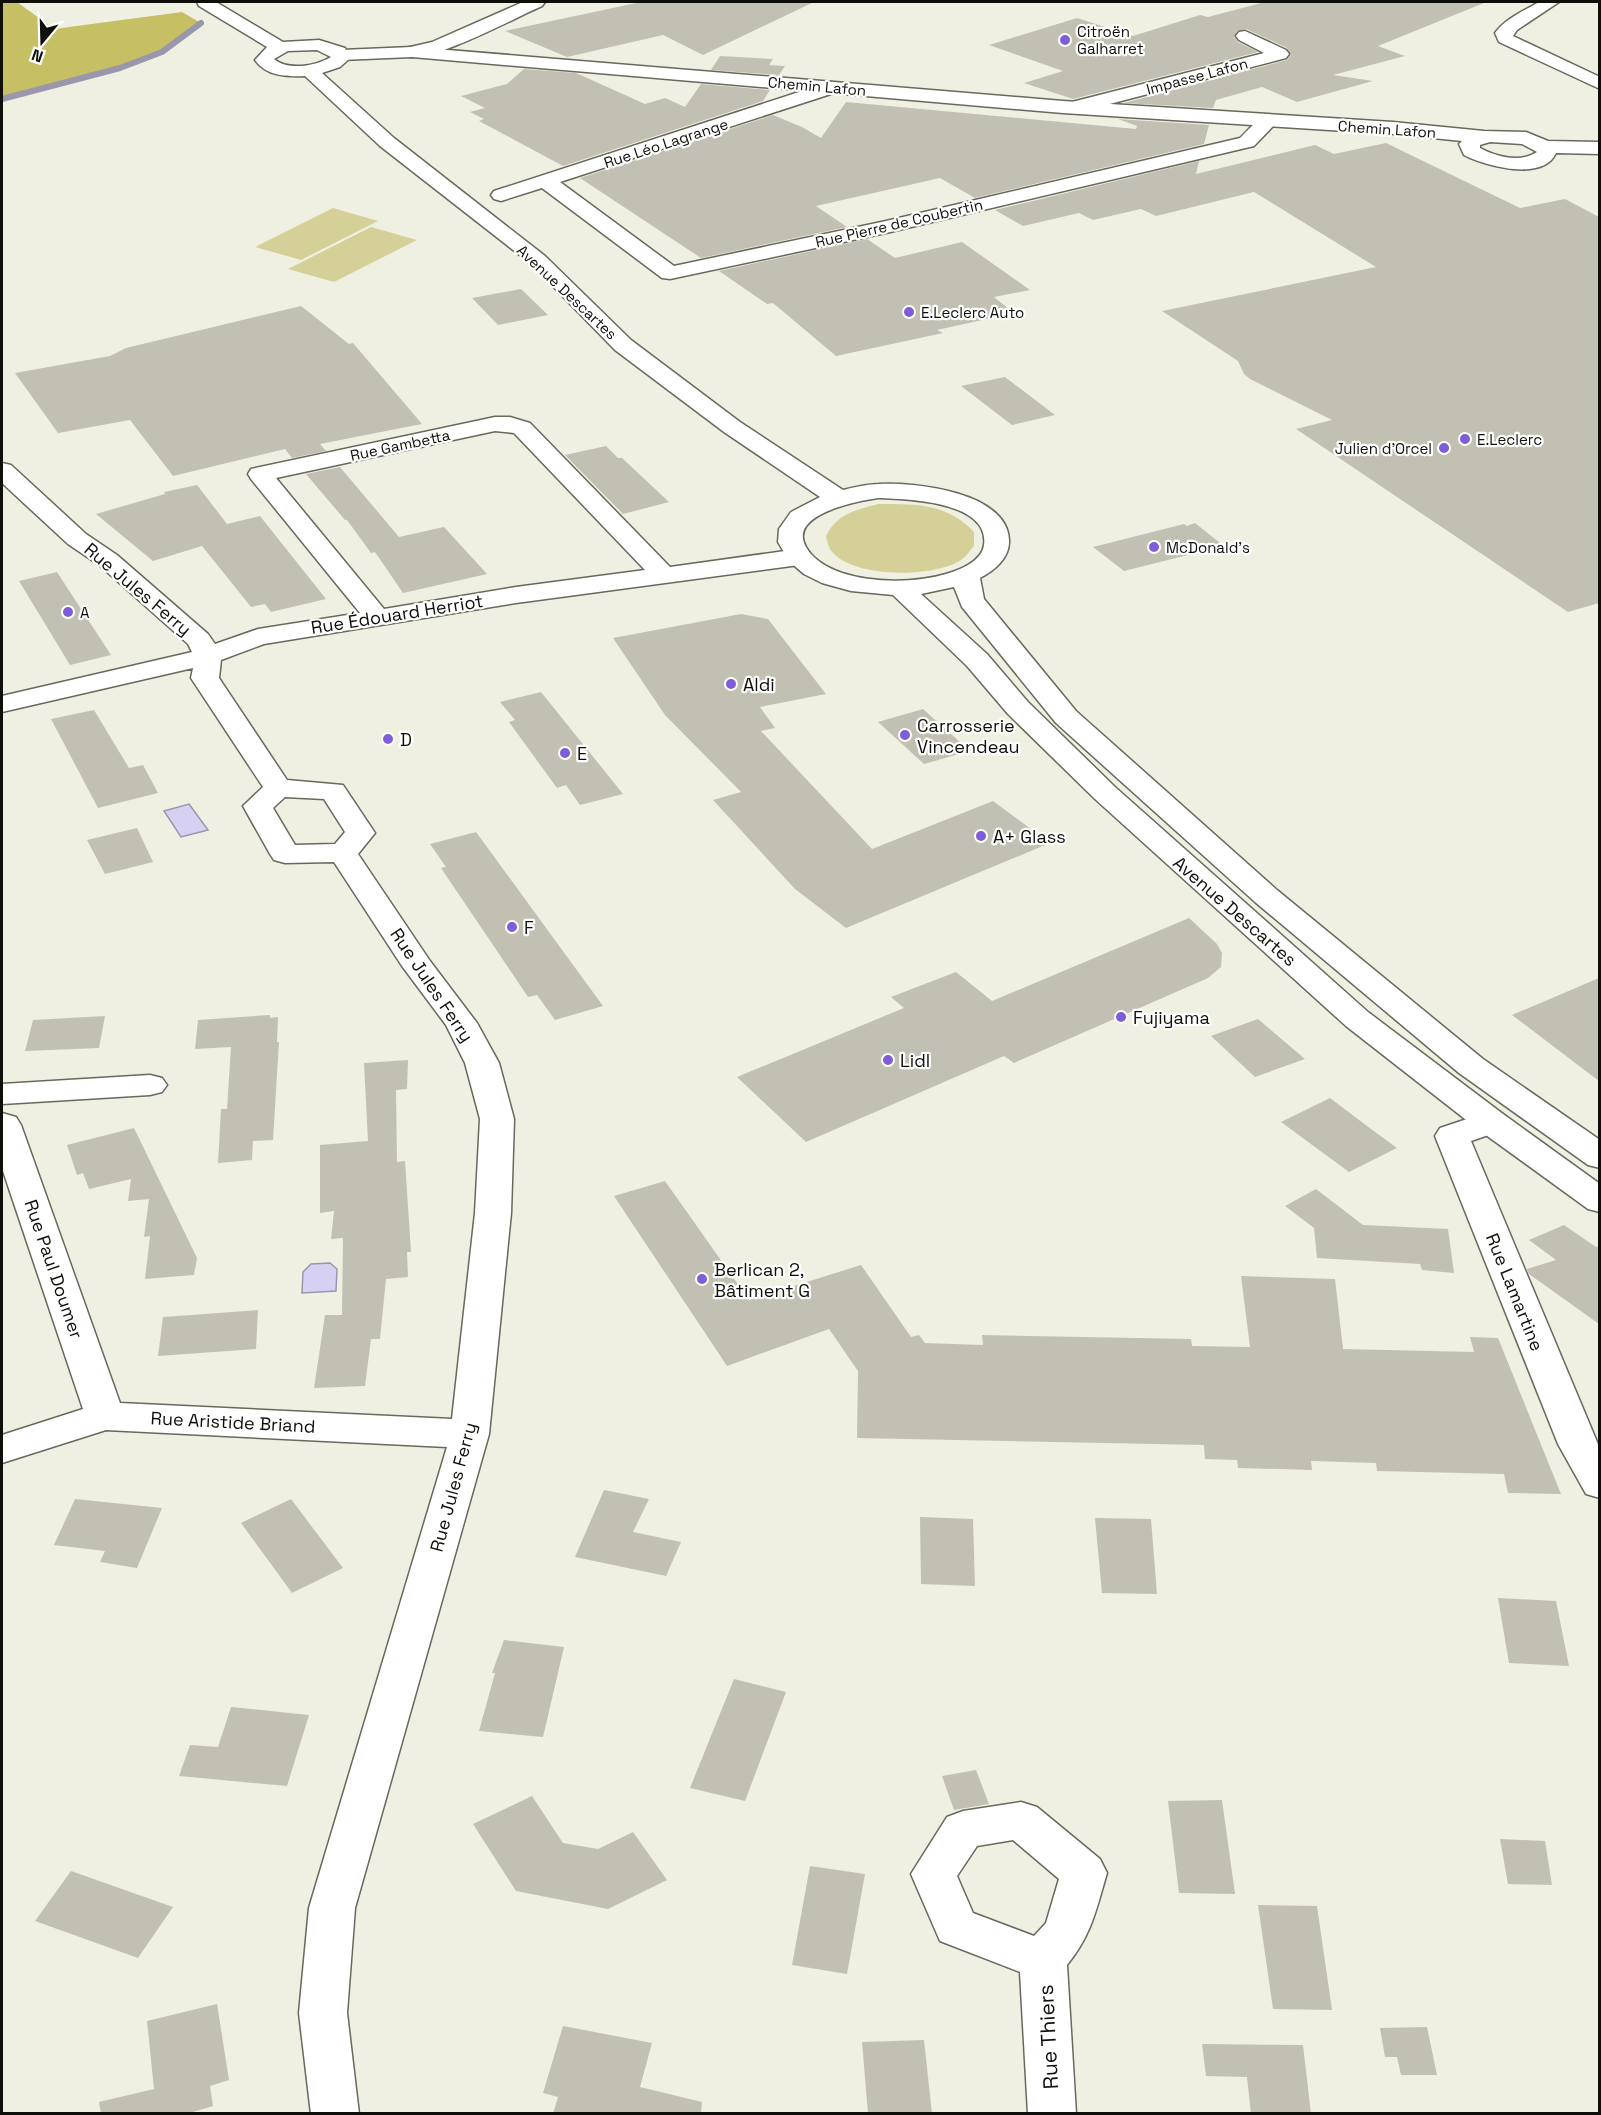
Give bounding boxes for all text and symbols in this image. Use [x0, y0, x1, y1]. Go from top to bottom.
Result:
north arrow [12, 12, 72, 72]
place label: Citroën Galharret [1077, 22, 1144, 58]
marker: Citroën Galharret [1058, 33, 1072, 47]
text: N [29, 44, 46, 67]
street label: Impasse Lafon [1144, 53, 1250, 99]
street label: Chemin Lafon [767, 72, 867, 100]
street label: Rue Léo Lagrange [601, 114, 731, 172]
street label: Chemin Lafon [1337, 116, 1437, 142]
street label: Rue Pierre de Coubertin [813, 194, 985, 252]
street label: Avenue Descartes [513, 241, 621, 343]
place label: E.Leclerc Auto [921, 303, 1024, 322]
marker: E.Leclerc Auto [902, 305, 916, 319]
street label: Rue Gambetta [348, 425, 452, 465]
place label: E.Leclerc [1477, 430, 1542, 449]
marker: E.Leclerc [1458, 432, 1472, 446]
place label: Julien d'Orcel [1335, 439, 1432, 458]
marker: Julien d'Orcel [1437, 441, 1451, 455]
street label: Rue Jules Ferry [80, 537, 196, 641]
place label: McDonald's [1166, 538, 1250, 557]
marker: McDonald's [1147, 540, 1161, 554]
street label: Rue Édouard Herriot [309, 589, 485, 639]
place label: A [80, 603, 90, 622]
marker: A [61, 605, 75, 619]
place label: Aldi [743, 673, 775, 696]
marker: Aldi [724, 677, 738, 691]
place label: Carrosserie Vincendeau [917, 714, 1019, 758]
place label: D [400, 728, 412, 751]
marker: Carrosserie Vincendeau [898, 728, 912, 742]
marker: D [381, 732, 395, 746]
place label: E [577, 742, 587, 765]
marker: E [558, 746, 572, 760]
place label: A+ Glass [993, 825, 1066, 848]
marker: A+ Glass [974, 829, 988, 843]
street label: Avenue Descartes [1168, 851, 1302, 971]
place label: F [524, 916, 534, 939]
marker: F [505, 920, 519, 934]
street label: Rue Jules Ferry [385, 923, 479, 1047]
place label: Fujiyama [1133, 1006, 1210, 1029]
marker: Fujiyama [1114, 1010, 1128, 1024]
place label: Lidl [900, 1049, 930, 1072]
marker: Lidl [881, 1053, 895, 1067]
street label: Rue Paul Doumer [19, 1196, 89, 1342]
street label: Rue Lamartine [1481, 1230, 1549, 1354]
place label: Berlican 2, Bâtiment G [714, 1258, 810, 1302]
marker: Berlican 2, Bâtiment G [695, 1272, 709, 1286]
street label: Rue Aristide Briand [150, 1406, 316, 1438]
street label: Rue Jules Ferry [425, 1420, 481, 1554]
street label: Rue Thiers [1032, 1984, 1064, 2090]

